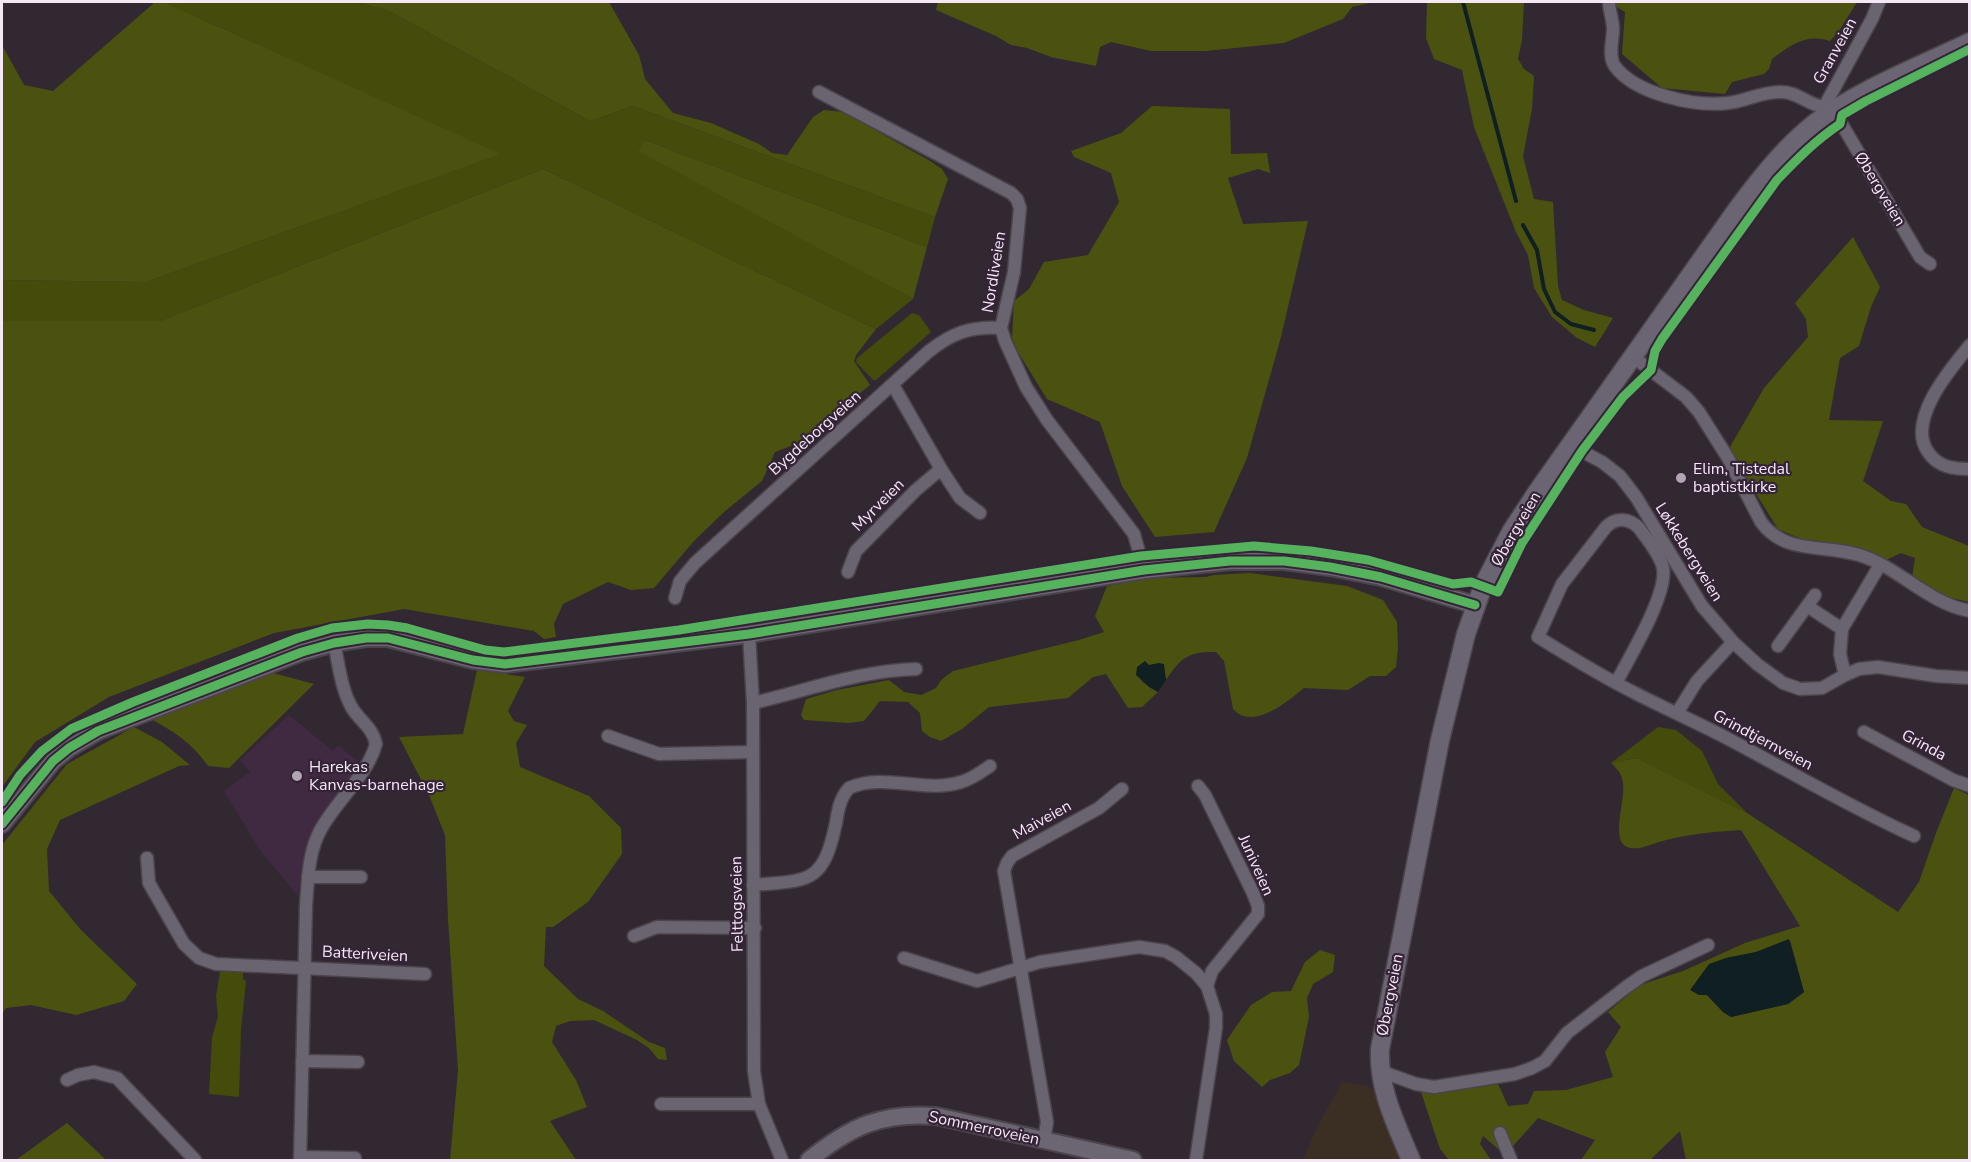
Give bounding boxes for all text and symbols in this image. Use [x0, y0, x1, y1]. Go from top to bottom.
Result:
street label: Granveien [1808, 14, 1862, 88]
street label: Øbergveien [1849, 148, 1911, 230]
street label: Nordliveien [977, 230, 1011, 314]
street label: Bygdeborgveien [764, 386, 866, 480]
place label: Elim, Tistedal baptistkirke [1693, 458, 1790, 498]
marker: Elim, Tistedal baptistkirke [1674, 471, 1688, 485]
street label: Myrveien [847, 474, 909, 536]
street label: Øbergveien [1486, 488, 1546, 570]
street label: Løkkebergveien [1650, 498, 1728, 606]
street label: Grindtjernveien [1709, 704, 1817, 776]
street label: Grinda [1898, 724, 1950, 766]
place label: Harekas Kanvas-barnehage [309, 756, 444, 796]
marker: Harekas Kanvas-barnehage [290, 769, 304, 783]
street label: Maiveien [1009, 795, 1075, 845]
street label: Juniveien [1232, 830, 1279, 899]
street label: Felttogsveien [725, 856, 749, 952]
street label: Batteriveien [321, 941, 409, 967]
street label: Øbergveien [1371, 952, 1409, 1038]
street label: Sommerroveien [927, 1106, 1041, 1150]

